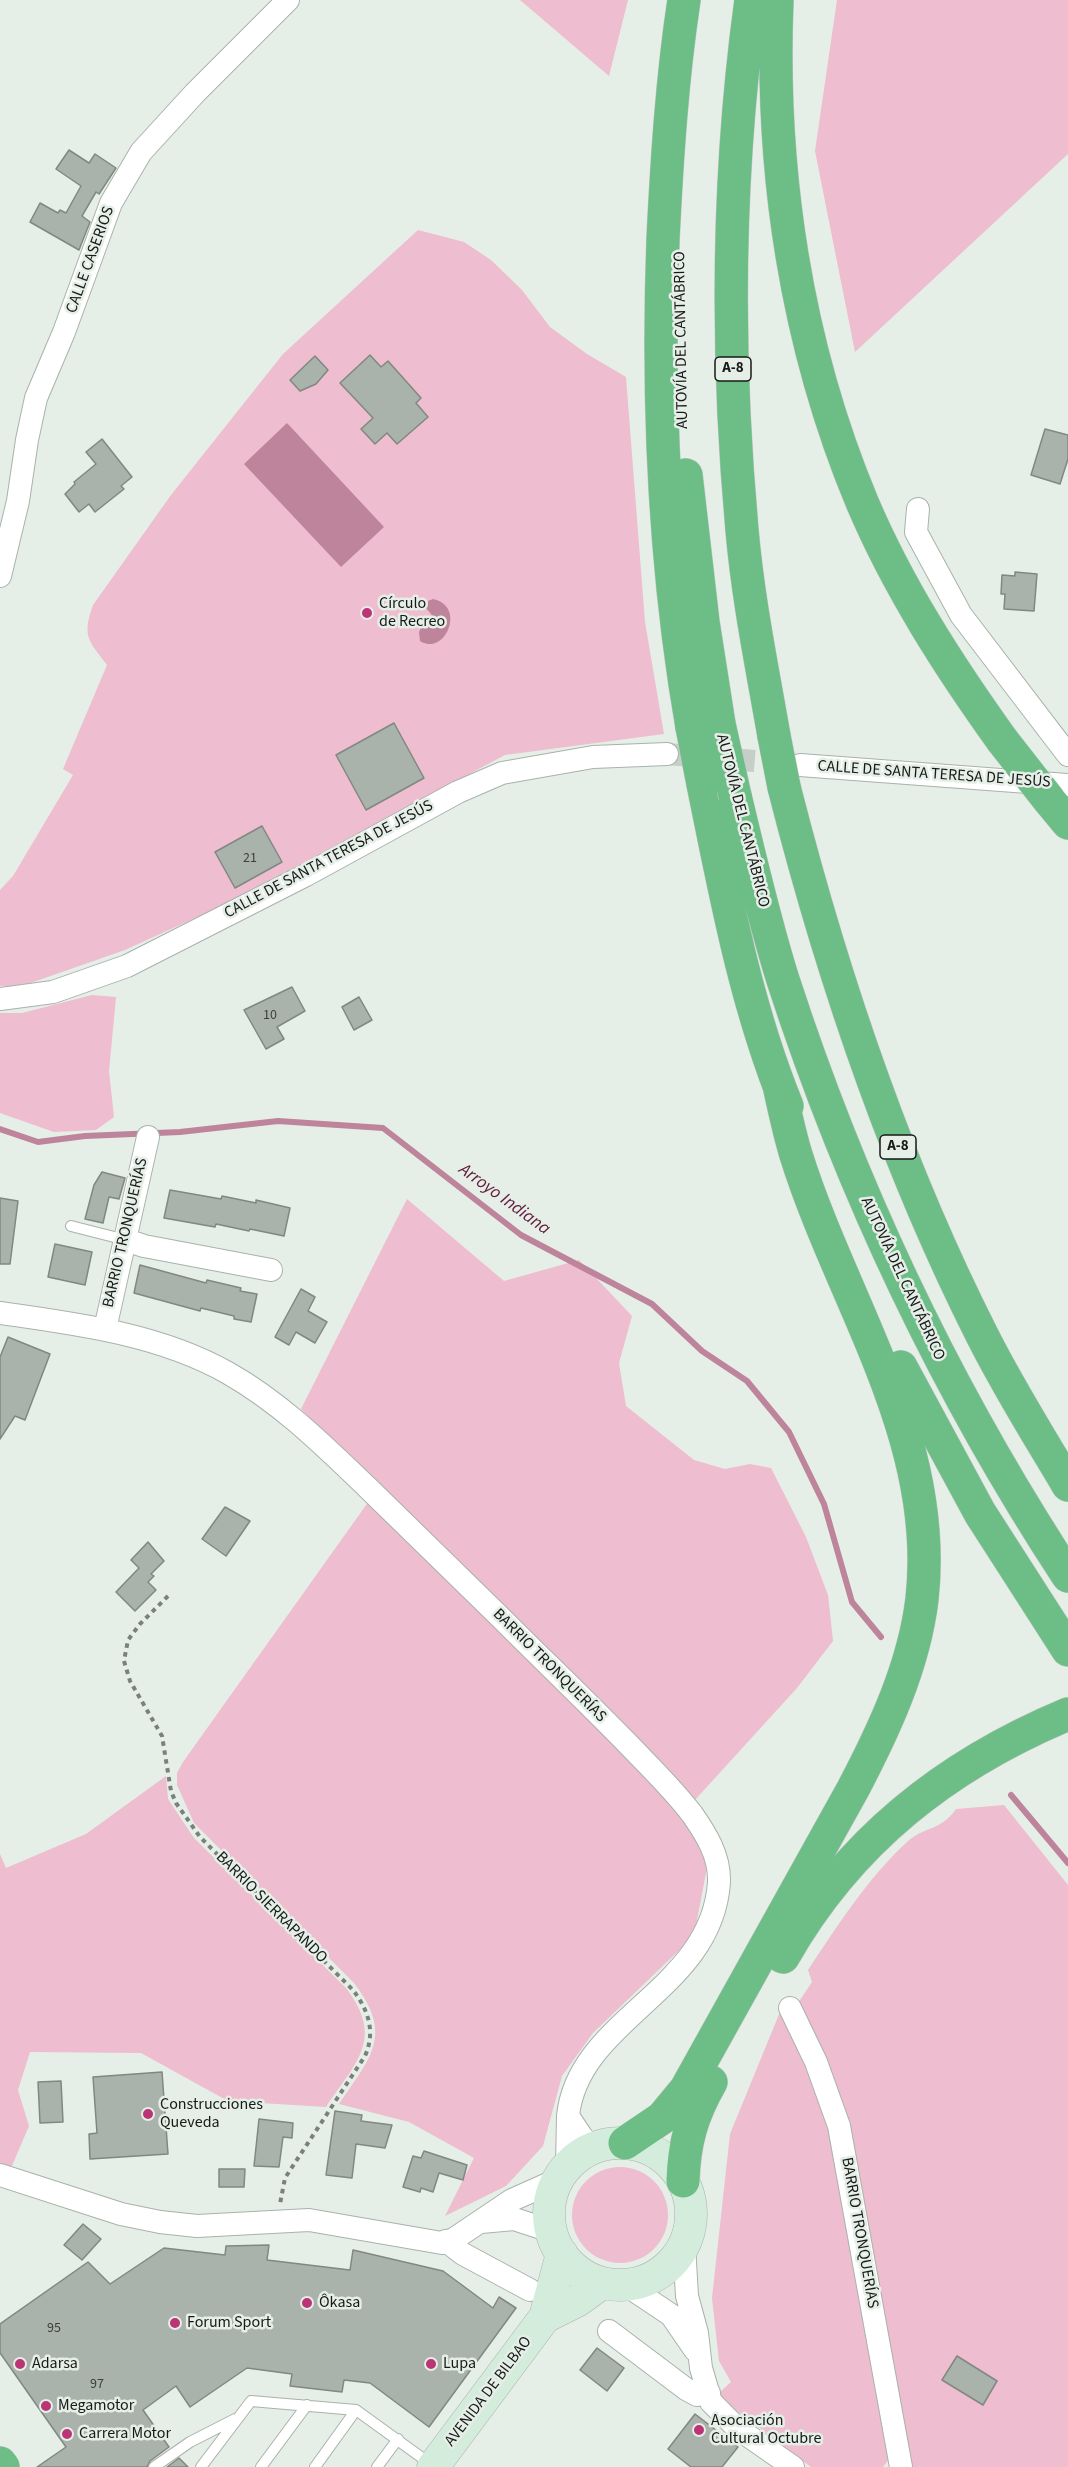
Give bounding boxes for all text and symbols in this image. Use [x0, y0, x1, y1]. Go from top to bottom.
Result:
street label: CALLE CASERIOS [63, 204, 119, 316]
street label: AUTOVÍA DEL CANTÁBRICO [671, 251, 693, 429]
road number: A-8 [715, 357, 751, 381]
place label: Círculo de Recreo [379, 594, 445, 632]
marker: Círculo de Recreo [360, 606, 374, 620]
street label: AUTOVÍA DEL CANTÁBRICO [711, 732, 773, 910]
street label: CALLE DE SANTA TERESA DE JESÚS [817, 757, 1051, 793]
street label: CALLE DE SANTA TERESA DE JESÚS [221, 797, 437, 923]
house number: 21 [243, 851, 257, 867]
house number: 10 [263, 1008, 277, 1024]
road number: A-8 [880, 1135, 916, 1159]
street label: BARRIO TRONQUERÍAS [99, 1156, 153, 1310]
water label: Arroyo Indiana [454, 1160, 554, 1240]
street label: AUTOVÍA DEL CANTÁBRICO [856, 1194, 948, 1364]
street label: BARRIO TRONQUERÍAS [488, 1605, 610, 1727]
street label: BARRIO SIERRAPANDO [211, 1848, 331, 1968]
place label: Construcciones Queveda [160, 2095, 263, 2133]
marker: Construcciones Queveda [141, 2107, 155, 2121]
street label: BARRIO TRONQUERÍAS [836, 2156, 882, 2310]
place label: Ôkasa [319, 2293, 360, 2313]
marker: Ôkasa [300, 2296, 314, 2310]
place label: Forum Sport [187, 2313, 271, 2333]
marker: Forum Sport [168, 2316, 182, 2330]
house number: 95 [47, 2321, 61, 2337]
street label: AVENIDA DE BILBAO [441, 2333, 537, 2451]
place label: Adarsa [32, 2354, 78, 2374]
place label: Lupa [443, 2354, 476, 2374]
marker: Adarsa [13, 2357, 27, 2371]
marker: Lupa [424, 2357, 438, 2371]
house number: 97 [90, 2377, 104, 2393]
place label: Megamotor [58, 2396, 134, 2416]
marker: Megamotor [39, 2399, 53, 2413]
place label: Asociación Cultural Octubre [711, 2411, 821, 2449]
marker: Asociación Cultural Octubre [692, 2423, 706, 2437]
place label: Carrera Motor [79, 2424, 171, 2444]
marker: Carrera Motor [60, 2427, 74, 2441]

